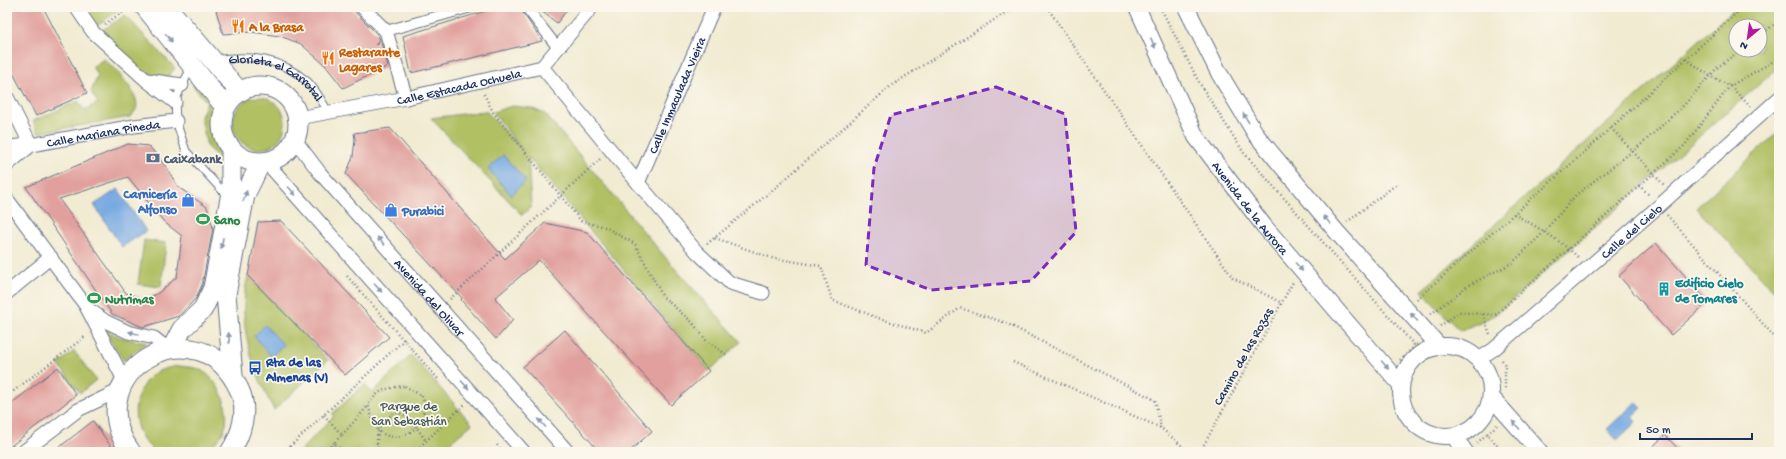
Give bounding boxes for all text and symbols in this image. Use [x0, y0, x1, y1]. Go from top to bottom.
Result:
restaurant icon: A la Brasa [230, 18, 246, 34]
north arrow [1728, 18, 1768, 58]
place label: A la Brasa [248, 21, 304, 36]
one-way arrow [165, 32, 173, 43]
street label: Calle Inmaculada Vieira [647, 35, 710, 156]
one-way arrow [1150, 37, 1156, 48]
text: N [1738, 38, 1750, 52]
place label: Restarante Lagares [338, 46, 401, 76]
restaurant icon: Restarante Lagares [320, 50, 336, 66]
street label: Glorieta el Garrotal [228, 53, 325, 105]
street label: Calle Estacada Ochuela [396, 67, 524, 110]
one-way arrow [1243, 112, 1250, 124]
street label: Calle Mariana Pineda [46, 118, 162, 152]
bank icon: Caixabank [145, 150, 161, 166]
place label: Caixabank [163, 153, 223, 168]
street label: Avenida de la Aurora [1207, 159, 1291, 259]
one-way arrow [287, 186, 297, 196]
place label: Carnicería Alfonso [122, 188, 178, 218]
one-way arrow [243, 189, 249, 201]
shop icon: Carnicería Alfonso [180, 192, 196, 208]
shop icon: Purabici [383, 202, 399, 218]
street label: Calle del Cielo [1599, 202, 1666, 263]
place label: Purabici [401, 205, 444, 220]
sports icon: Sano [195, 211, 211, 227]
place label: Sano [214, 214, 240, 229]
one-way arrow [1322, 215, 1331, 226]
one-way arrow [218, 236, 224, 249]
one-way arrow [377, 236, 386, 247]
street label: Avenida del Olivar [390, 257, 467, 341]
one-way arrow [1295, 262, 1304, 272]
place label: Edificio Cielo de Tomares [1675, 276, 1744, 307]
building icon: Edificio Cielo de Tomares [1656, 281, 1672, 297]
one-way arrow [374, 283, 383, 293]
sports icon: Nutrimas [86, 290, 102, 306]
place label: Nutrimas [105, 293, 155, 308]
street label: Camino de las Rozas [1211, 305, 1278, 409]
one-way arrow [1410, 311, 1419, 322]
one-way arrow [127, 330, 139, 336]
one-way arrow [226, 332, 233, 344]
place label: Rta de las Almenas (V) [265, 356, 328, 386]
bus stop icon: Rta de las Almenas (V) [247, 360, 263, 376]
one-way arrow [1380, 360, 1389, 370]
one-way arrow [460, 380, 469, 390]
park label: Parque de San Sebastián [371, 400, 448, 430]
scale bar [1640, 415, 1752, 441]
one-way arrow [537, 417, 546, 428]
one-way arrow [1511, 420, 1521, 430]
text: 50 m [1646, 424, 1671, 438]

